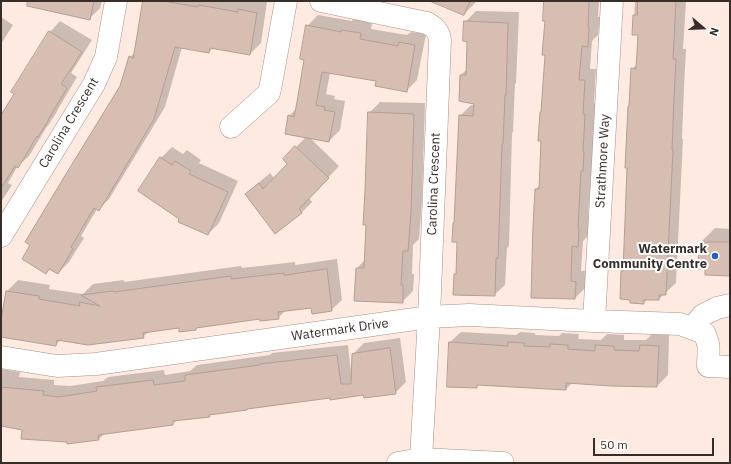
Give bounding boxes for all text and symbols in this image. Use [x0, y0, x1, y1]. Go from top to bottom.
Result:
north arrow [683, 8, 723, 48]
text: N [706, 26, 722, 38]
street label: Carolina Crescent [36, 75, 102, 171]
street label: Strathmore Way [593, 114, 613, 208]
street label: Carolina Crescent [424, 132, 444, 236]
place label: Watermark Community Centre [593, 241, 707, 272]
marker: Watermark Community Centre [710, 251, 720, 261]
street label: Watermark Drive [290, 315, 390, 345]
scale bar [595, 430, 716, 456]
text: 50 m [600, 437, 628, 452]

